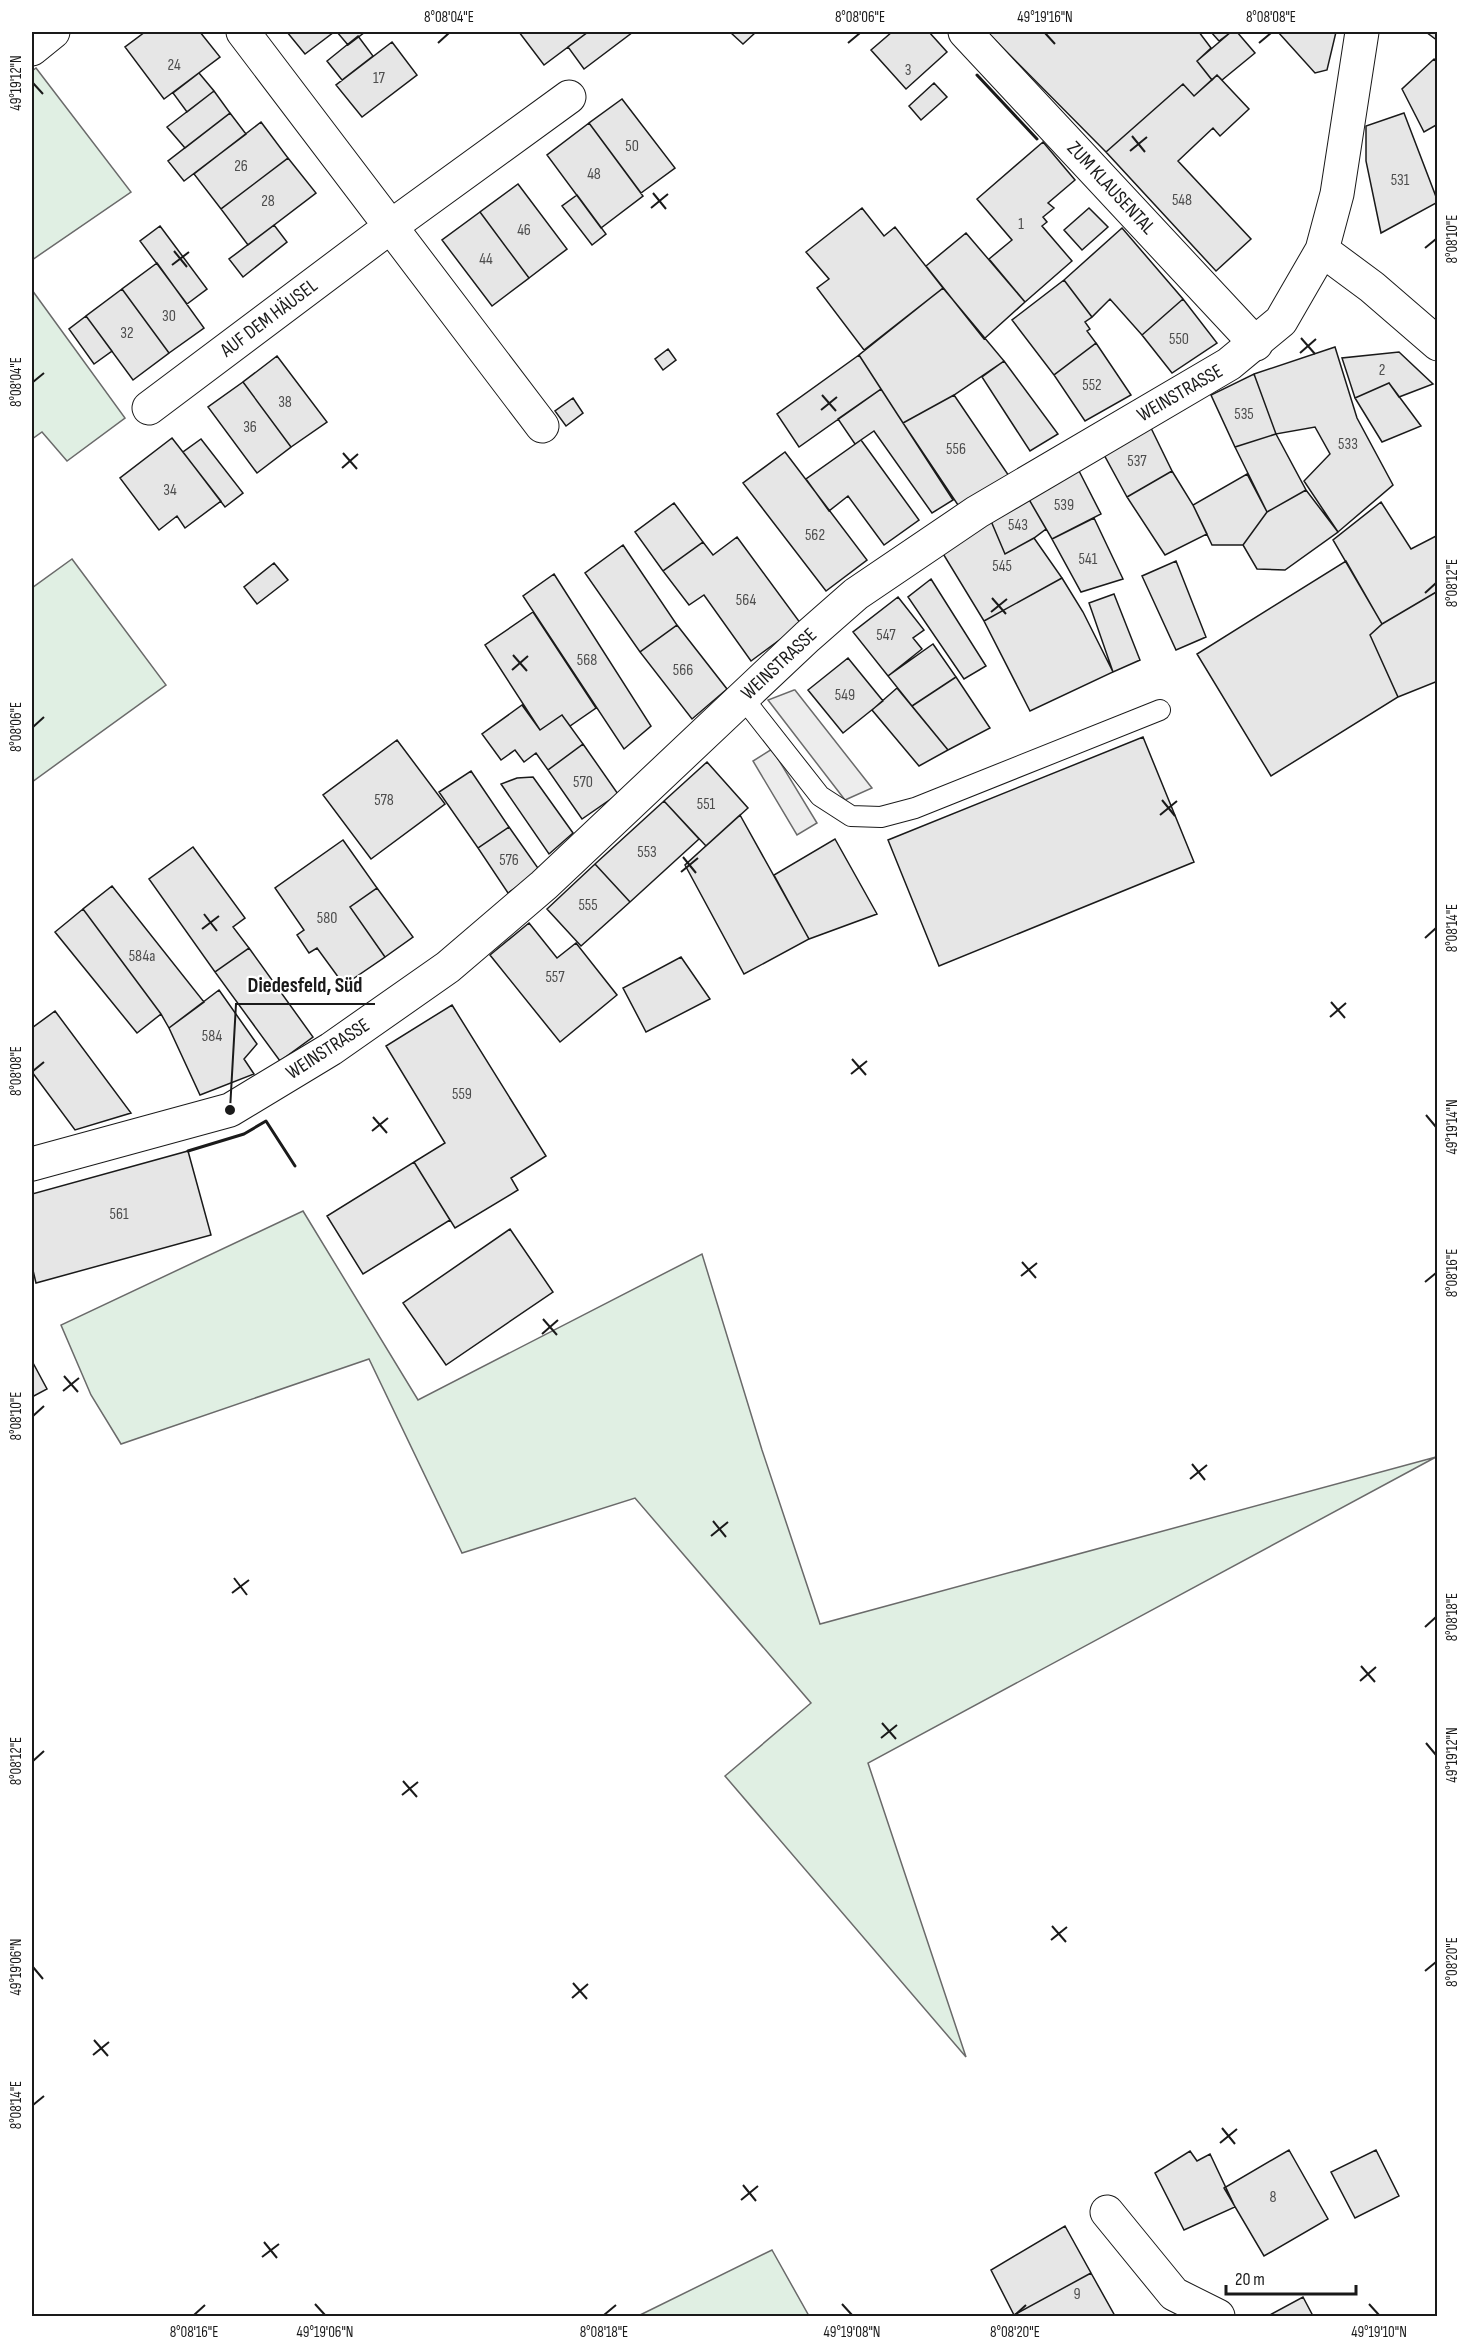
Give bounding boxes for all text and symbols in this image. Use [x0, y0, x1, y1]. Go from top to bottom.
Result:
text: 8°08'04"E [424, 8, 474, 27]
text: 8°08'06"E [835, 8, 885, 27]
text: 49°19'16"N [1017, 8, 1073, 27]
text: 8°08'08"E [1246, 8, 1296, 27]
text: 49°19'12"N [7, 55, 26, 111]
house number: 24 [167, 56, 181, 75]
house number: 3 [905, 61, 911, 80]
house number: 17 [373, 69, 386, 88]
house number: 50 [625, 137, 639, 156]
street label: ZUM KLAUSENTAL [1062, 137, 1161, 240]
house number: 26 [234, 157, 248, 176]
house number: 48 [587, 165, 601, 184]
house number: 531 [1391, 171, 1410, 190]
house number: 548 [1172, 191, 1192, 210]
house number: 28 [261, 192, 275, 211]
house number: 1 [1018, 215, 1024, 234]
text: 8°08'10"E [1443, 215, 1462, 263]
house number: 46 [517, 221, 531, 240]
house number: 44 [479, 250, 493, 269]
street label: AUF DEM HÄUSEL [215, 273, 323, 363]
house number: 30 [162, 307, 176, 326]
house number: 32 [120, 324, 134, 343]
house number: 550 [1169, 330, 1189, 349]
text: 8°08'04"E [7, 357, 26, 407]
street label: WEINSTRASSE [1133, 359, 1227, 427]
house number: 2 [1379, 361, 1385, 380]
house number: 552 [1082, 376, 1102, 395]
house number: 38 [278, 393, 292, 412]
house number: 535 [1234, 405, 1254, 424]
house number: 36 [243, 418, 257, 437]
house number: 533 [1338, 435, 1358, 454]
house number: 556 [946, 440, 966, 459]
house number: 537 [1127, 452, 1147, 471]
house number: 34 [163, 481, 177, 500]
house number: 539 [1054, 496, 1074, 515]
house number: 543 [1008, 516, 1028, 535]
house number: 562 [805, 526, 825, 545]
house number: 541 [1079, 550, 1098, 569]
house number: 545 [992, 557, 1012, 576]
text: 8°08'12"E [1443, 559, 1462, 607]
house number: 564 [736, 591, 757, 610]
street label: WEINSTRASSE [736, 623, 822, 705]
house number: 547 [876, 626, 896, 645]
house number: 568 [577, 651, 597, 670]
house number: 566 [673, 661, 693, 680]
house number: 549 [835, 686, 855, 705]
text: 8°08'06"E [7, 702, 26, 752]
house number: 570 [573, 773, 593, 792]
house number: 578 [374, 791, 394, 810]
house number: 551 [697, 795, 716, 814]
house number: 553 [637, 843, 657, 862]
house number: 576 [499, 851, 519, 870]
house number: 555 [578, 896, 598, 915]
text: 8°08'14"E [1443, 904, 1462, 952]
house number: 580 [317, 909, 337, 928]
house number: 584a [129, 947, 155, 966]
callout: Diedesfeld, Süd [236, 965, 375, 1004]
house number: 557 [545, 968, 565, 987]
text: Diedesfeld, Süd [248, 973, 362, 998]
street label: WEINSTRASSE [282, 1013, 374, 1085]
house number: 584 [202, 1027, 223, 1046]
text: 8°08'08"E [7, 1046, 26, 1096]
house number: 559 [452, 1085, 472, 1104]
text: 49°19'14"N [1443, 1099, 1462, 1155]
house number: 561 [109, 1205, 129, 1224]
text: 8°08'16"E [1443, 1249, 1462, 1297]
text: 8°08'10"E [7, 1392, 26, 1440]
text: 8°08'18"E [1443, 1593, 1462, 1641]
text: 49°19'12"N [1443, 1727, 1462, 1783]
text: 8°08'12"E [7, 1737, 26, 1785]
text: 8°08'20"E [1443, 1937, 1462, 1987]
text: 49°19'06"N [7, 1939, 26, 1995]
text: 8°08'14"E [7, 2081, 26, 2129]
house number: 8 [1269, 2188, 1277, 2207]
scale bar [1226, 2258, 1356, 2296]
text: 20 m [1235, 2269, 1265, 2290]
house number: 9 [1073, 2285, 1081, 2304]
text: 8°08'16"E [170, 2323, 218, 2342]
text: 49°19'06"N [297, 2323, 353, 2342]
text: 8°08'18"E [580, 2323, 628, 2342]
text: 49°19'08"N [824, 2323, 880, 2342]
text: 8°08'20"E [990, 2323, 1040, 2342]
text: 49°19'10"N [1351, 2323, 1407, 2342]

